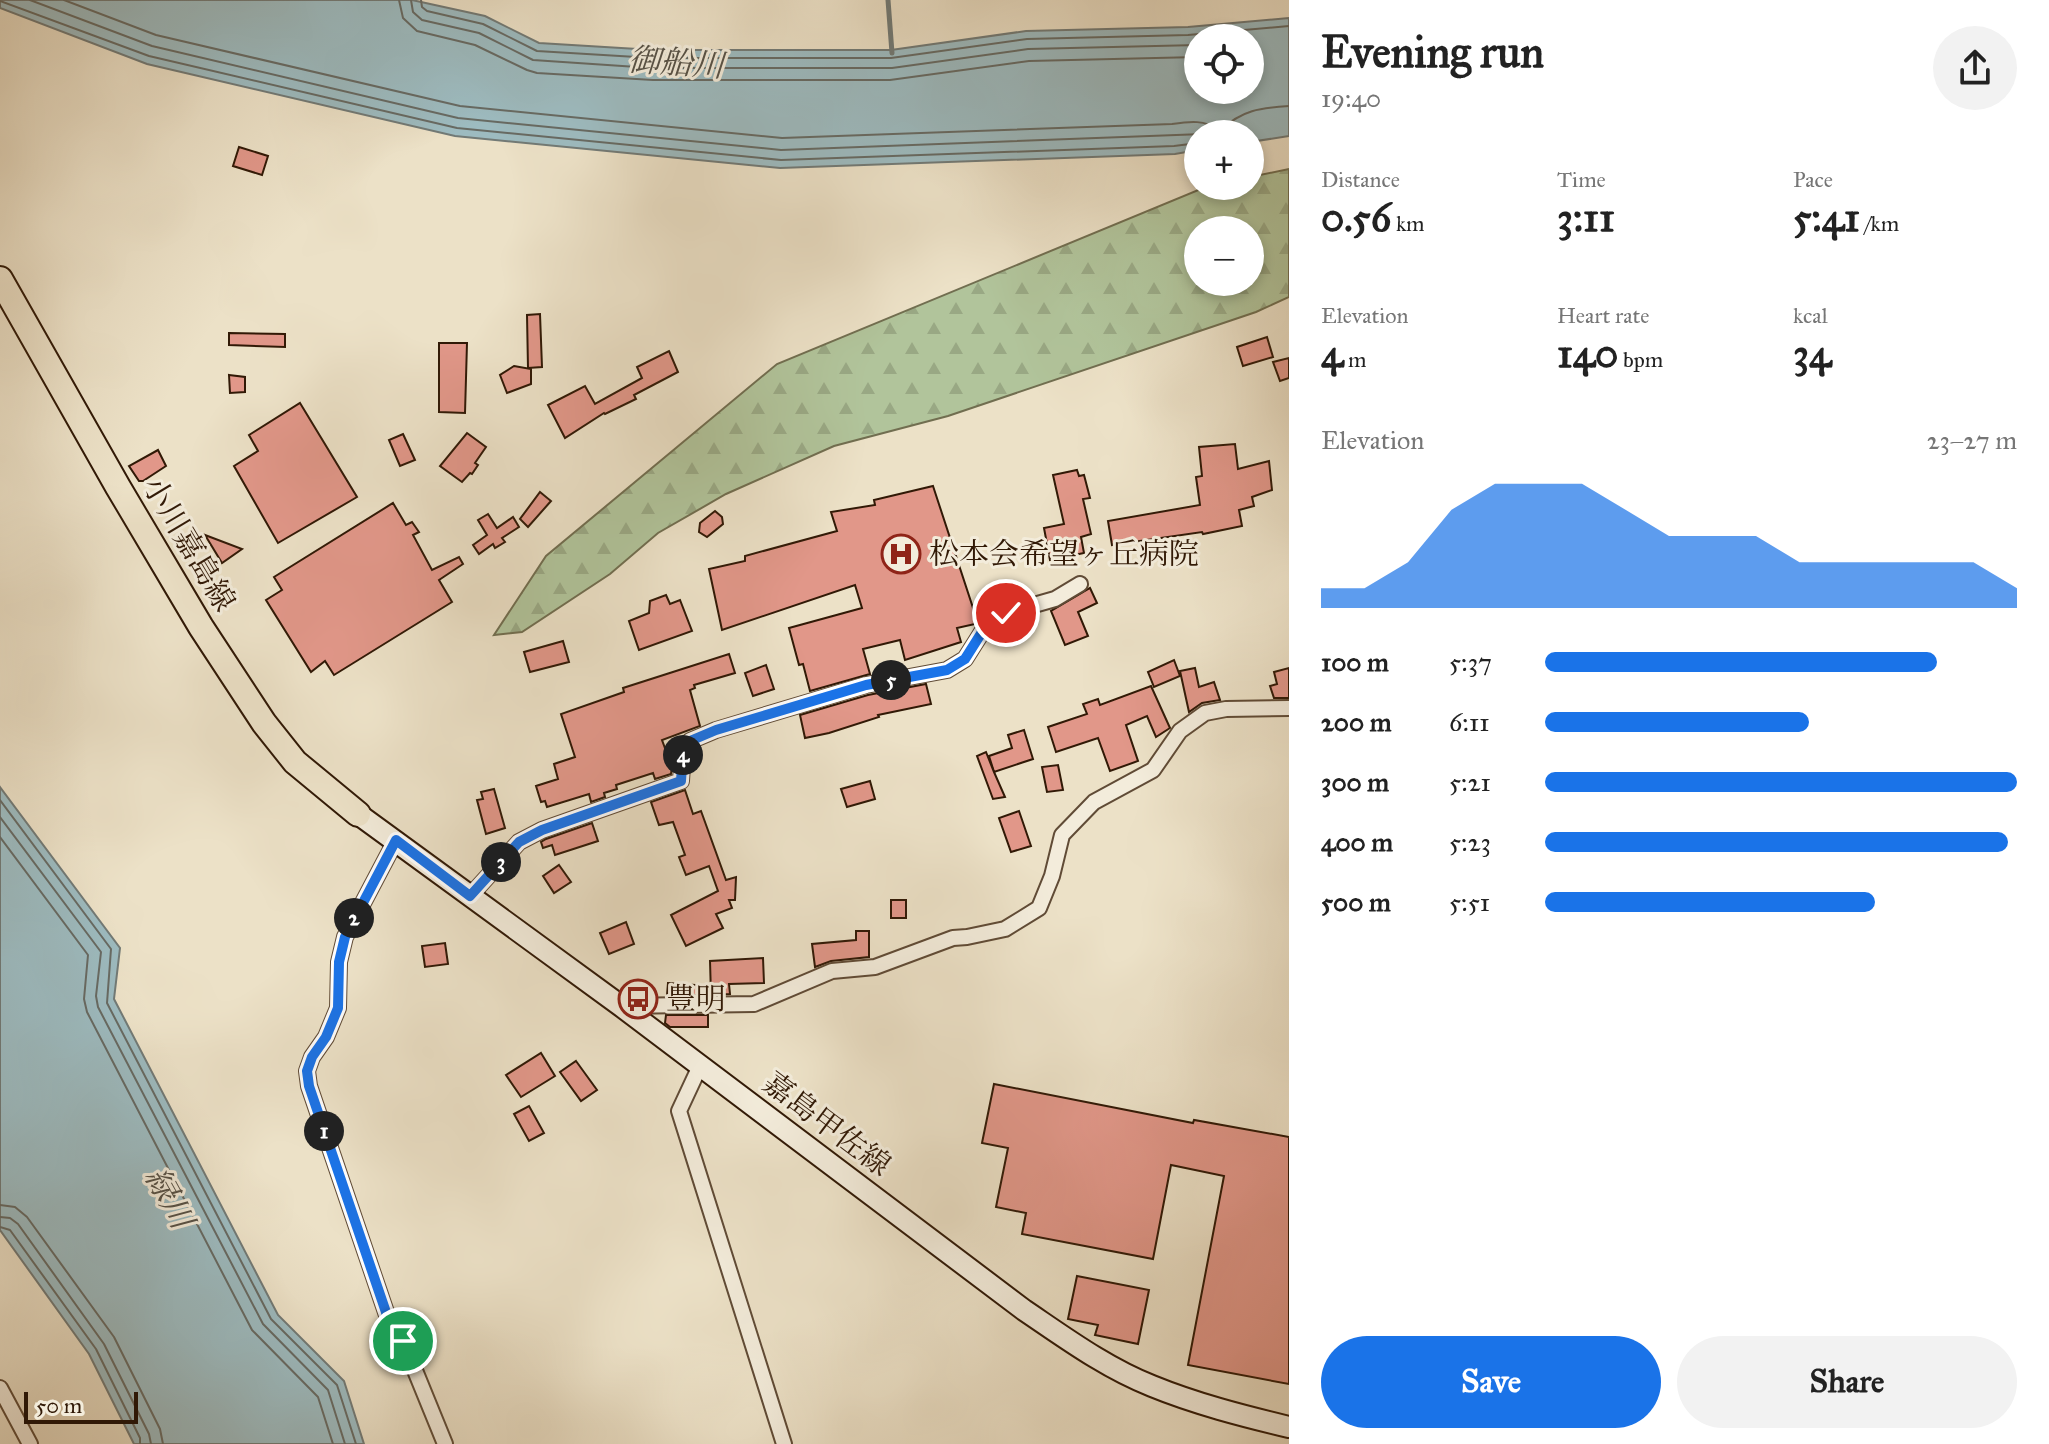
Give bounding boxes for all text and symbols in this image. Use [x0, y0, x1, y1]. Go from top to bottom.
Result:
map controls [1184, 24, 1264, 296]
button: locate [1184, 24, 1264, 104]
text: Evening run [1321, 25, 1544, 79]
button: share [1933, 26, 2017, 110]
water label: 御船川 [627, 40, 728, 86]
text: 19:40 [1321, 82, 1381, 114]
button: + [1184, 120, 1264, 200]
text: Distance [1321, 166, 1400, 193]
text: Time [1557, 166, 1606, 193]
text: Pace [1793, 166, 1833, 193]
text: 0.56 [1321, 193, 1391, 242]
text: 3:11 [1557, 193, 1615, 242]
text: 5:41 [1793, 193, 1860, 242]
text: km [1391, 210, 1425, 237]
text: /km [1860, 210, 1899, 237]
button: − [1184, 216, 1264, 296]
text: Elevation [1321, 302, 1408, 329]
text: Heart rate [1557, 302, 1650, 329]
text: kcal [1793, 302, 1828, 329]
text: 4 [1321, 329, 1343, 378]
text: 140 [1557, 329, 1618, 378]
text: 34 [1793, 329, 1831, 378]
text: m [1343, 346, 1367, 373]
text: bpm [1618, 346, 1663, 373]
text: Elevation [1321, 424, 1424, 456]
text: 23–27 m [1927, 424, 2017, 456]
street label: 小川嘉島線 [135, 470, 243, 618]
hospital icon: 松本会希望ヶ丘病院 [880, 533, 922, 575]
place label: 松本会希望ヶ丘病院 [929, 536, 1199, 572]
pin [972, 579, 1040, 647]
icon: check [984, 591, 1028, 635]
text: 100 m [1321, 646, 1389, 678]
text: 5:37 [1449, 646, 1492, 678]
pin: 5 [871, 660, 911, 700]
text: 5 [886, 666, 896, 693]
text: 200 m [1321, 706, 1392, 738]
text: 6:11 [1449, 706, 1489, 738]
pin: 4 [663, 735, 703, 775]
text: 4 [677, 741, 689, 768]
text: 300 m [1321, 766, 1389, 798]
text: 5:21 [1449, 766, 1491, 798]
text: 400 m [1321, 826, 1393, 858]
text: 5:23 [1449, 826, 1491, 858]
pin: 3 [481, 842, 521, 882]
text: 3 [497, 848, 505, 875]
text: 500 m [1321, 886, 1391, 918]
text: 5:51 [1449, 886, 1490, 918]
pin: 2 [334, 898, 374, 938]
text: 2 [349, 904, 359, 931]
bus stop icon: 豊明 [617, 978, 659, 1020]
place label: 豊明 [666, 981, 726, 1017]
street label: 嘉島甲佐線 [756, 1064, 898, 1184]
pin: 1 [304, 1111, 344, 1151]
text: 1 [320, 1117, 328, 1144]
water label: 緑川 [136, 1161, 203, 1238]
pin [369, 1307, 437, 1375]
icon: arrive [381, 1319, 425, 1363]
button: Save [1321, 1336, 1661, 1428]
button: Share [1677, 1336, 2017, 1428]
scale bar [24, 1388, 138, 1424]
text: 50 m [36, 1392, 82, 1419]

